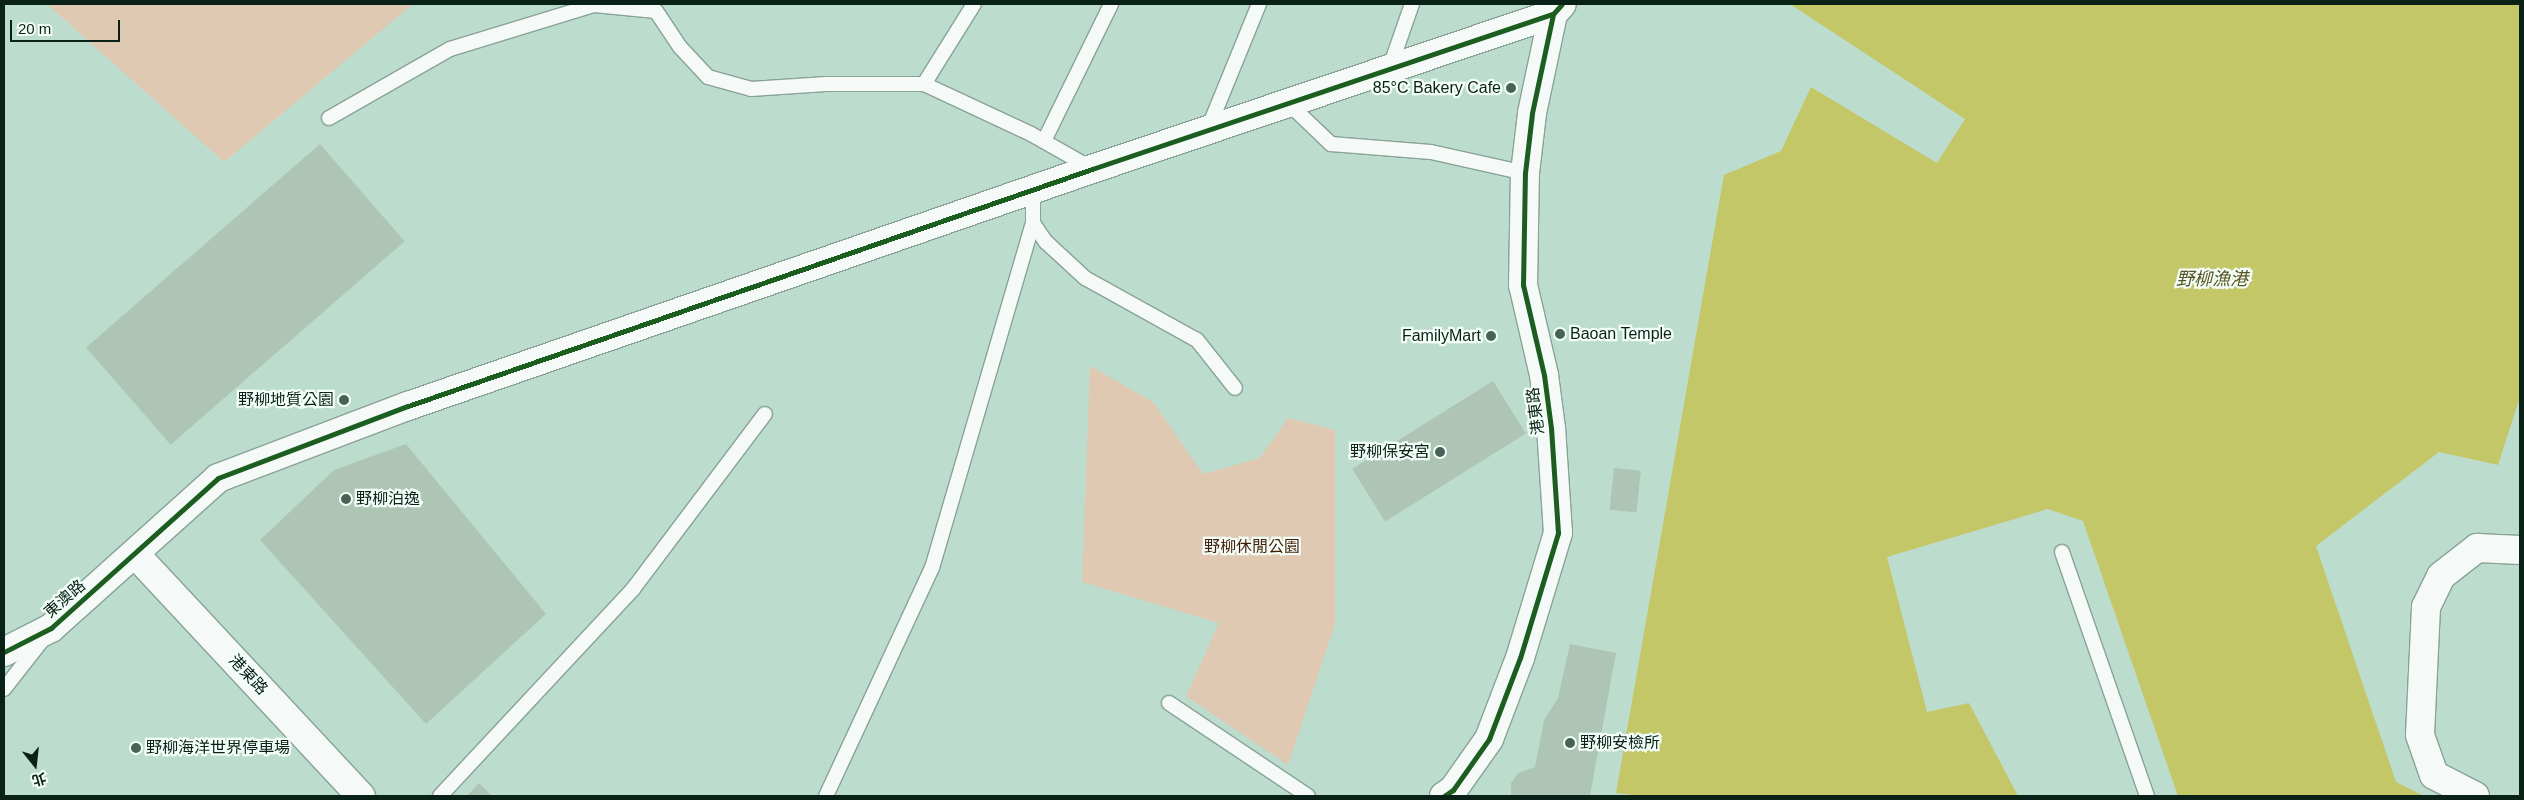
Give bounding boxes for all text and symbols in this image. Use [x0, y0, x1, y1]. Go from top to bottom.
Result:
scale bar [12, 10, 122, 42]
text: 20 m [18, 20, 51, 37]
place label: 85°C Bakery Cafe [1373, 78, 1501, 98]
marker: 85°C Bakery Cafe [1505, 82, 1517, 94]
water label: 野柳漁港 [2176, 268, 2248, 290]
place label: Baoan Temple [1570, 324, 1672, 344]
place label: FamilyMart [1402, 326, 1481, 346]
marker: Baoan Temple [1554, 328, 1566, 340]
marker: FamilyMart [1485, 330, 1497, 342]
street label: 港東路 [1524, 386, 1548, 436]
place label: 野柳地質公園 [238, 390, 334, 410]
marker: 野柳地質公園 [338, 394, 350, 406]
place label: 野柳保安宮 [1350, 442, 1430, 462]
marker: 野柳保安宮 [1434, 446, 1446, 458]
place label: 野柳泊逸 [356, 489, 420, 509]
marker: 野柳泊逸 [340, 493, 352, 505]
park label: 野柳休閒公園 [1204, 537, 1300, 557]
street label: 東澳路 [41, 576, 89, 622]
street label: 港東路 [225, 651, 271, 699]
place label: 野柳安檢所 [1580, 733, 1660, 753]
marker: 野柳安檢所 [1564, 737, 1576, 749]
place label: 野柳海洋世界停車場 [146, 738, 290, 758]
north arrow [10, 740, 60, 790]
marker: 野柳海洋世界停車場 [130, 742, 142, 754]
text: 北 [30, 770, 48, 789]

